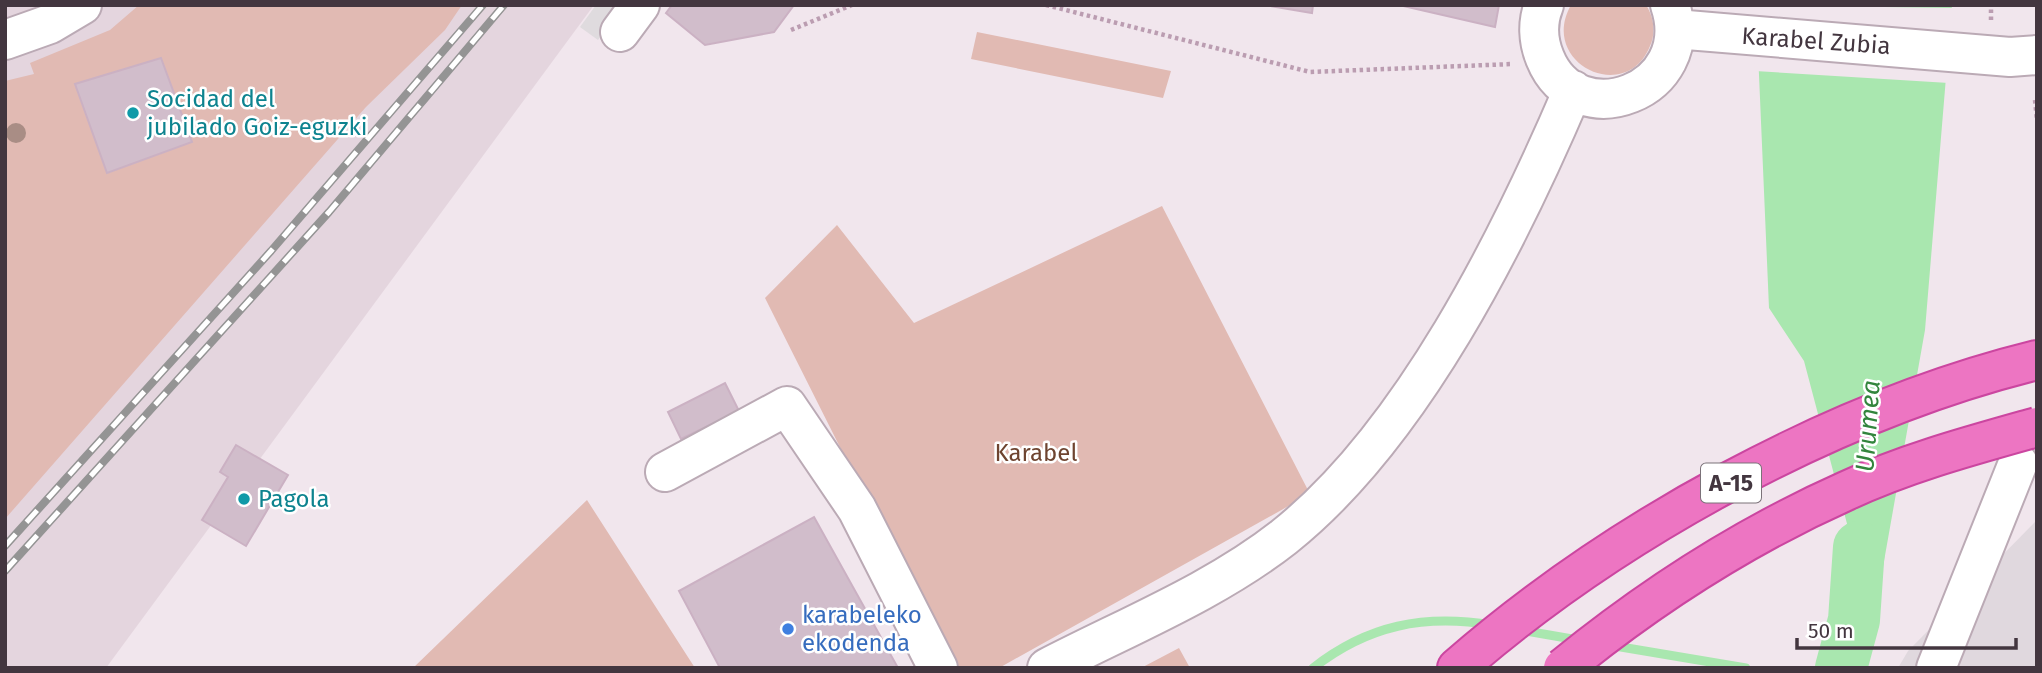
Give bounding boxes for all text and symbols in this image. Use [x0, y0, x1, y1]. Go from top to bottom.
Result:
street label: Karabel Zubia [1741, 22, 1891, 60]
place label: Socidad del jubilado Goiz-eguzki [146, 85, 368, 141]
marker: Socidad del jubilado Goiz-eguzki [125, 105, 141, 121]
water label: Urumea [1849, 379, 1887, 473]
park label: Karabel [995, 439, 1077, 467]
road number: A-15 [1701, 463, 1761, 503]
place label: Pagola [258, 485, 330, 513]
marker: Pagola [236, 491, 252, 507]
place label: karabeleko ekodenda [802, 601, 922, 657]
scale bar [1797, 606, 2016, 650]
text: 50 m [1808, 618, 1854, 644]
marker: karabeleko ekodenda [780, 621, 796, 637]

